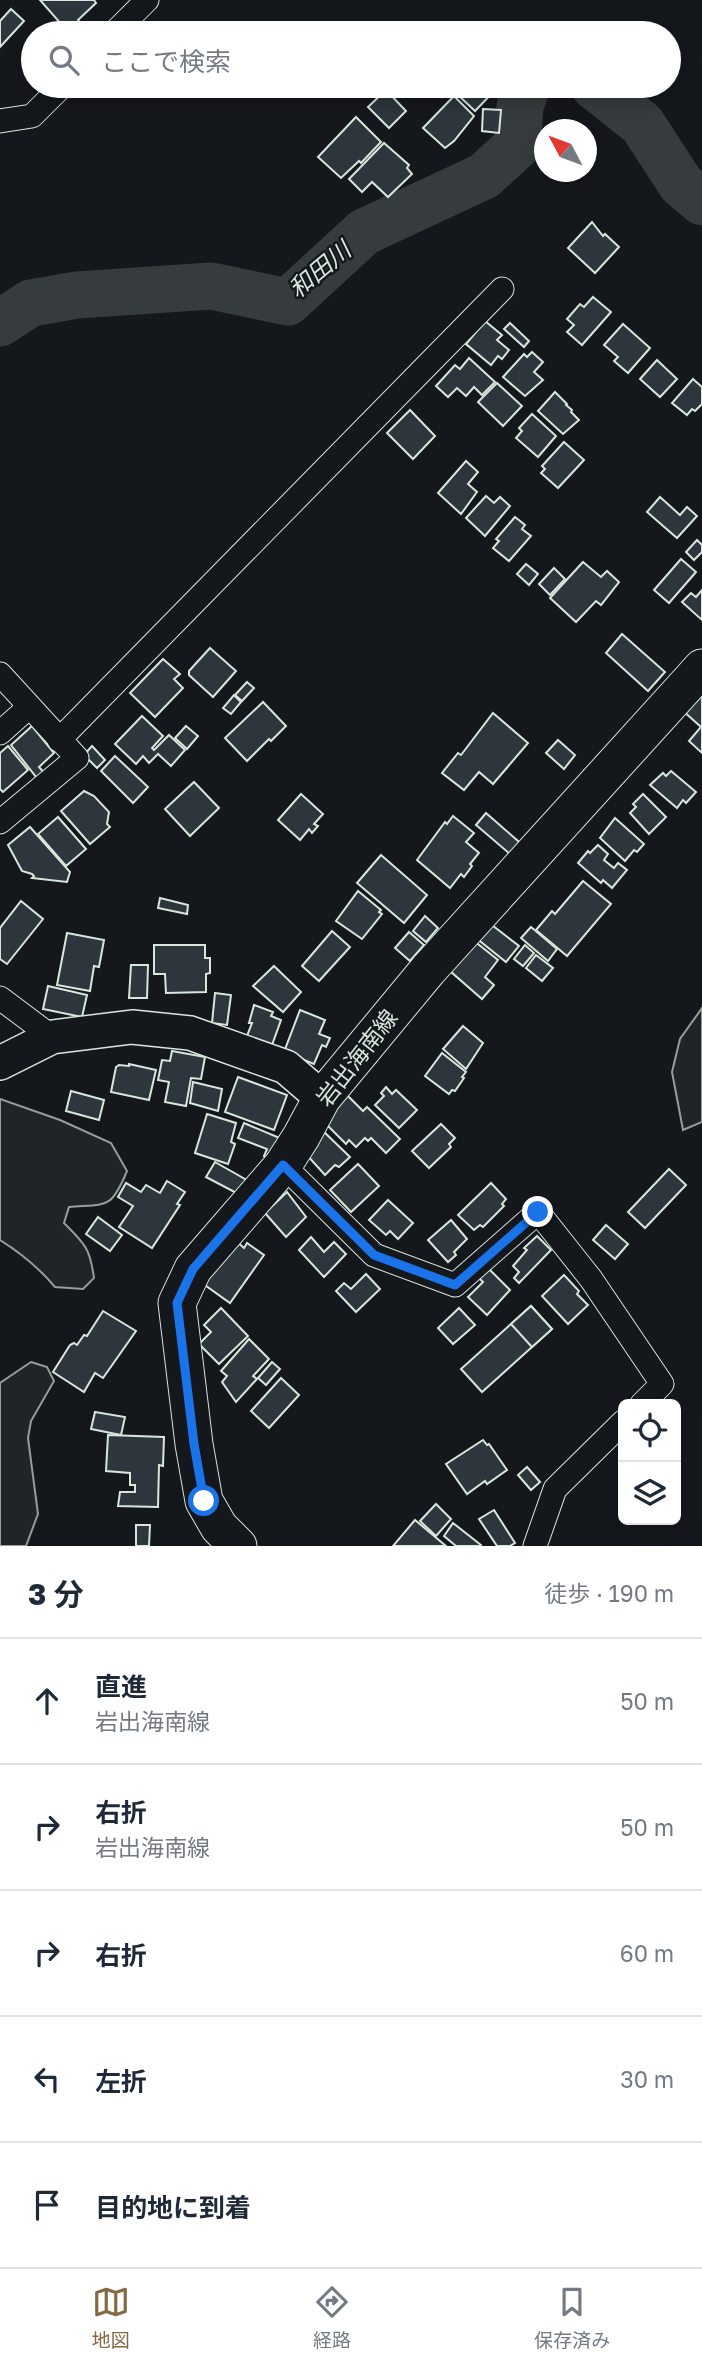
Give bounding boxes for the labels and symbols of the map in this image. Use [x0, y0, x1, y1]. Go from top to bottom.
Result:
north arrow [534, 119, 597, 182]
water label: 和田川 [282, 233, 358, 303]
street label: 岩出海南線 [310, 1003, 403, 1111]
route end [522, 1196, 553, 1227]
route start [188, 1485, 219, 1516]

